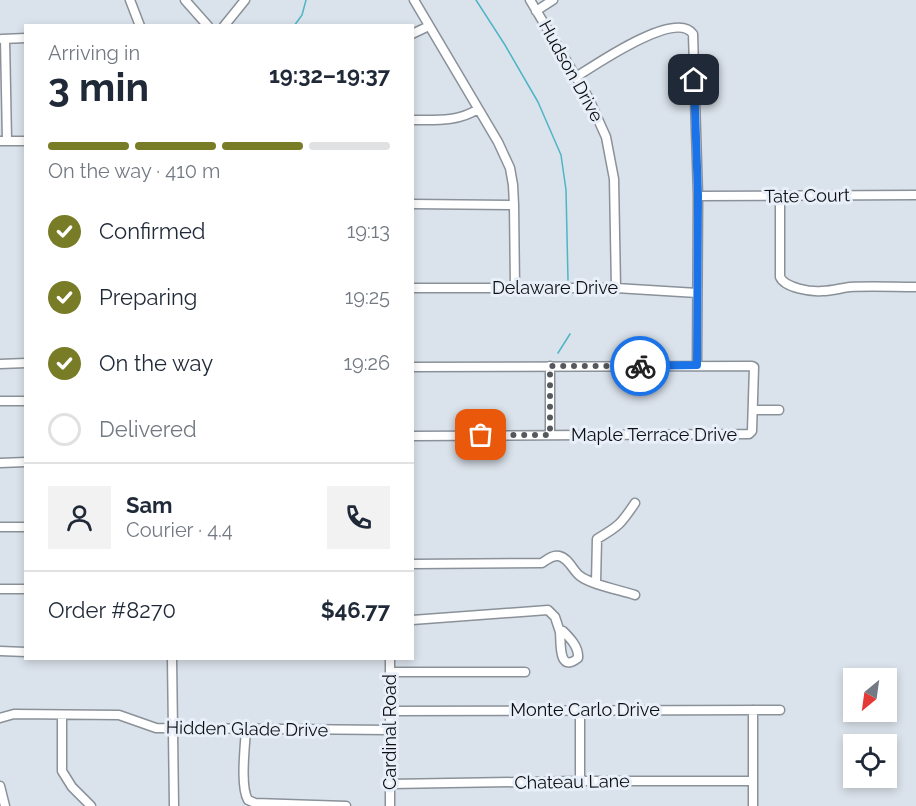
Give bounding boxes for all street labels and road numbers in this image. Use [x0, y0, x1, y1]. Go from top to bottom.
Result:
street label: Hudson Drive [535, 16, 608, 125]
street label: Tate Court [764, 184, 850, 207]
street label: Delaware Drive [492, 277, 619, 298]
street label: Maple Terrace Drive [571, 424, 737, 445]
street label: Cardinal Road [379, 674, 400, 790]
street label: Monte Carlo Drive [510, 699, 660, 720]
street label: Hidden Glade Drive [166, 717, 329, 740]
street label: Chateau Lane [514, 770, 630, 793]

